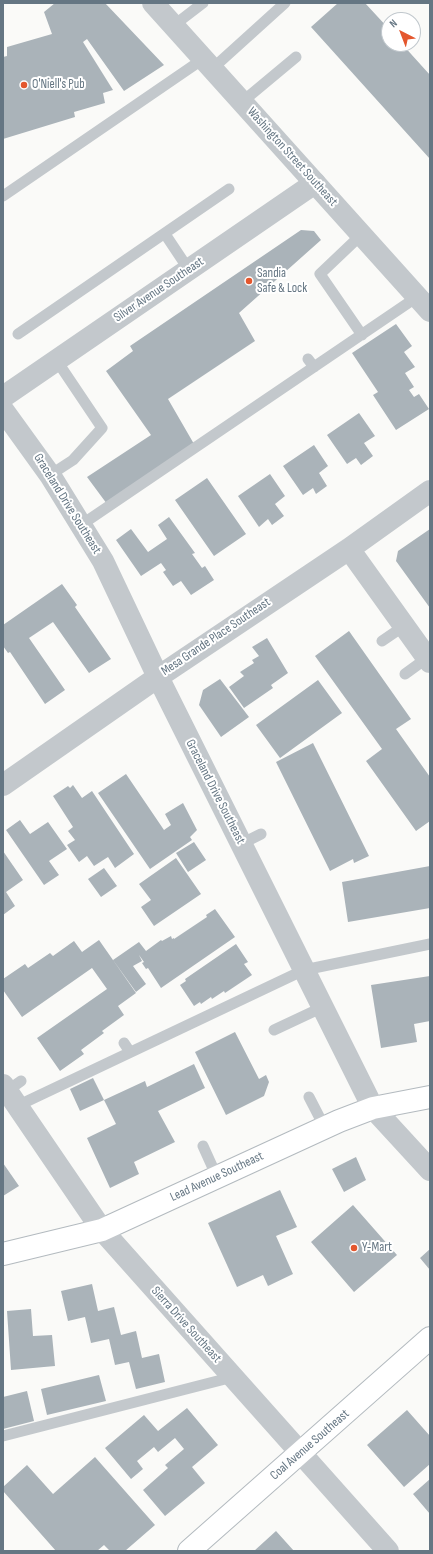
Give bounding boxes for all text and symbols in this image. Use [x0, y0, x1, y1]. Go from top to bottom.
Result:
north arrow [381, 12, 421, 52]
text: N [387, 17, 400, 30]
place label: O'Niell's Pub [32, 77, 85, 93]
marker: O'Niell's Pub [19, 80, 29, 90]
street label: Washington Street Southeast [244, 104, 340, 210]
street label: Silver Avenue Southeast [111, 254, 207, 326]
place label: Sandia Safe & Lock [257, 266, 307, 297]
marker: Sandia Safe & Lock [244, 276, 254, 286]
street label: Graceland Drive Southeast [30, 451, 104, 557]
street label: Mesa Grande Place Southeast [159, 595, 273, 679]
street label: Graceland Drive Southeast [182, 737, 248, 847]
street label: Lead Avenue Southeast [168, 1149, 266, 1205]
place label: Y-Mart [362, 1240, 392, 1256]
marker: Y-Mart [349, 1243, 359, 1253]
street label: Sierra Drive Southeast [148, 1284, 224, 1366]
street label: Coal Avenue Southeast [267, 1406, 353, 1484]

